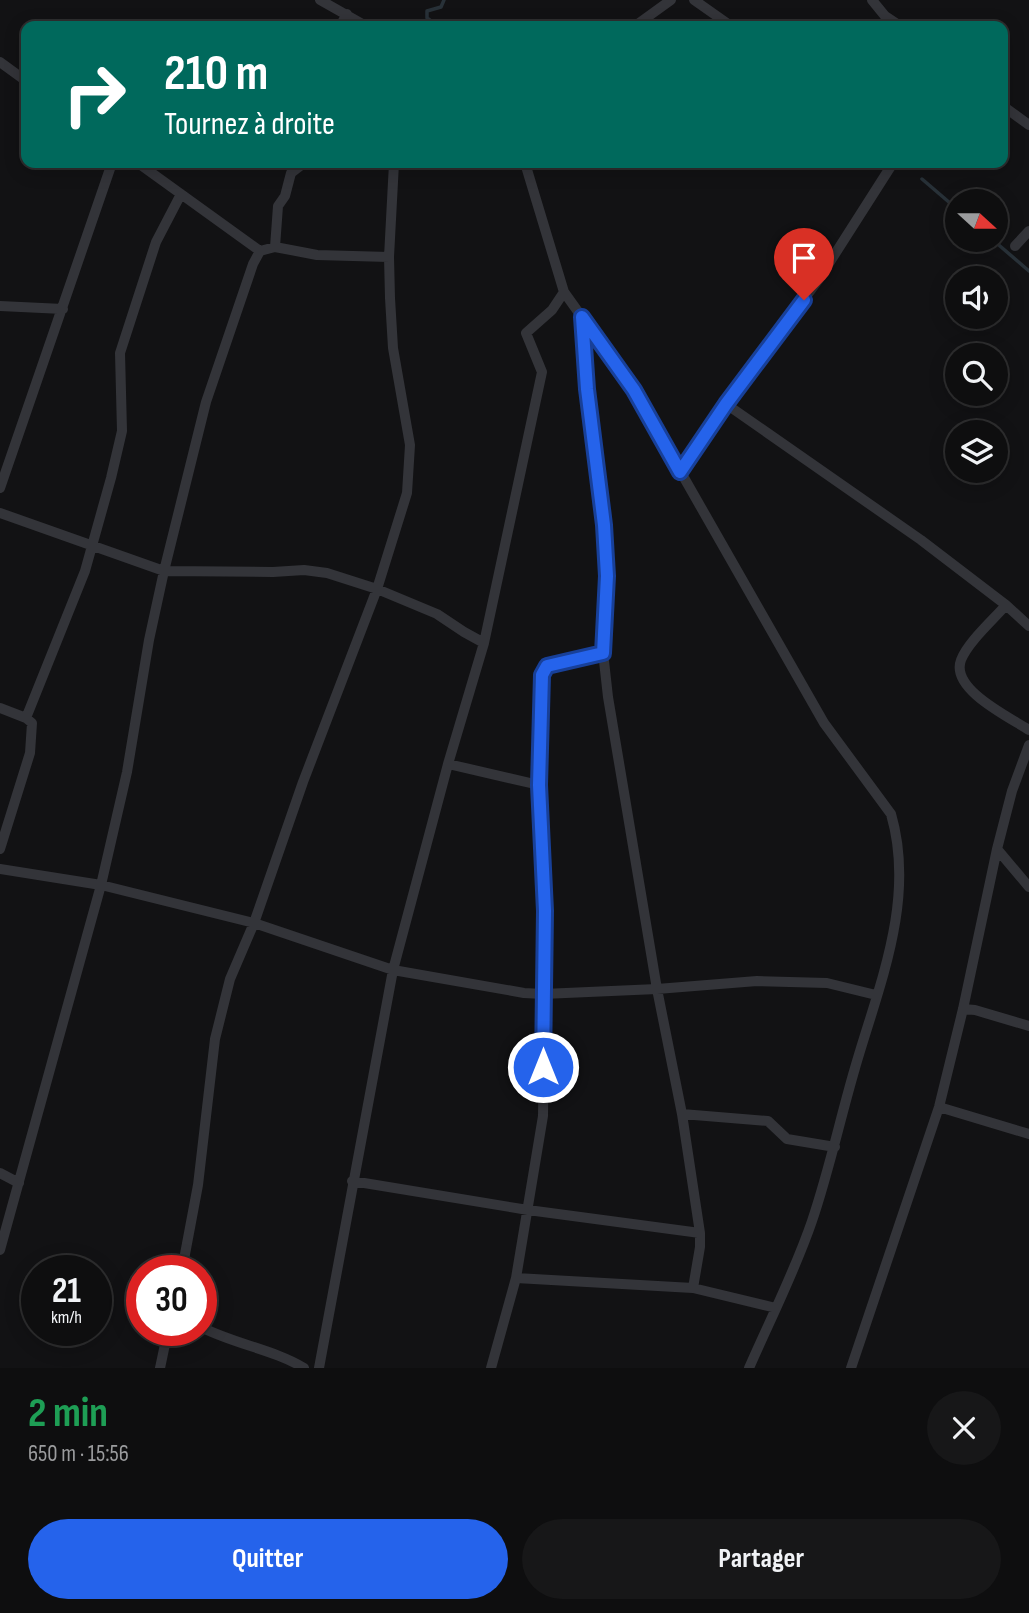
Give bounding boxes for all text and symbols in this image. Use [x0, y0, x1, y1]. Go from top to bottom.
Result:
text: 210 m [164, 45, 268, 104]
icon: right [49, 49, 140, 140]
text: Tournez à droite [164, 105, 335, 144]
north arrow [945, 189, 1008, 252]
map controls [945, 189, 1008, 483]
pin [774, 228, 834, 300]
icon: arrive [785, 239, 823, 277]
button: sound [945, 266, 1008, 329]
button: search [945, 343, 1008, 406]
button: layers [945, 420, 1008, 483]
position arrow [506, 1030, 580, 1104]
speed limit sign: 30 [126, 1255, 217, 1346]
text: 21 [52, 1270, 81, 1313]
text: km/h [51, 1307, 82, 1328]
text: 2 min [28, 1388, 108, 1439]
button: close [927, 1391, 1001, 1465]
text: 650 m · 15:56 [28, 1440, 129, 1468]
button: Quitter [28, 1519, 508, 1599]
button: Partager [522, 1519, 1001, 1599]

